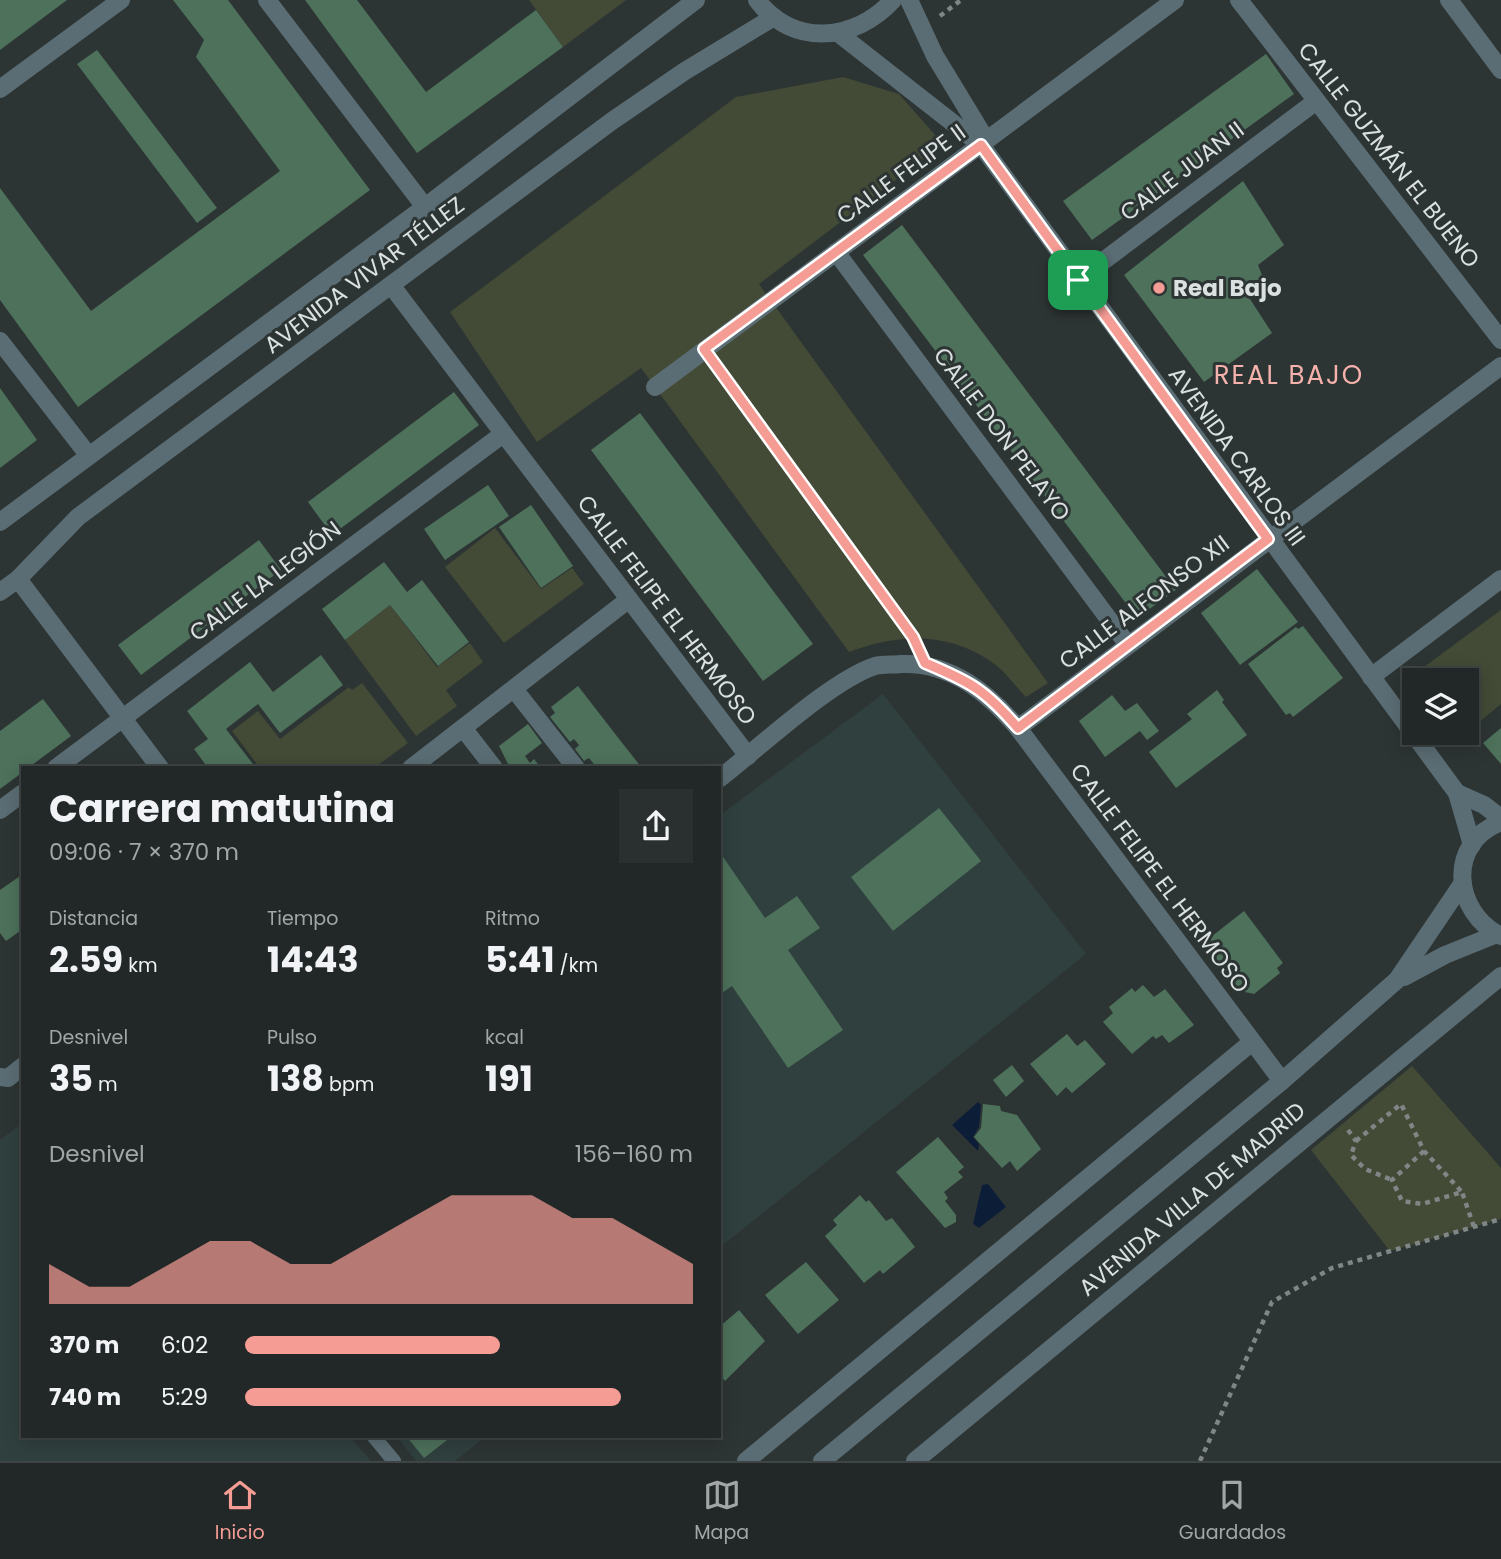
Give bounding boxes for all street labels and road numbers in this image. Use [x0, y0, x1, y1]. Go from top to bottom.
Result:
street label: CALLE GUZMÁN EL BUENO [1291, 36, 1487, 274]
street label: CALLE JUAN II [1113, 114, 1251, 228]
street label: CALLE FELIPE II [830, 116, 972, 232]
street label: AVENIDA VIVAR TÉLLEZ [257, 189, 471, 361]
street label: CALLE DON PELAYO [926, 341, 1078, 527]
street label: AVENIDA CARLOS III [1161, 360, 1313, 552]
street label: CALLE FELIPE EL HERMOSO [570, 488, 764, 732]
street label: CALLE LA LEGIÓN [183, 513, 347, 649]
street label: CALLE ALFONSO XII [1052, 527, 1236, 677]
street label: CALLE FELIPE EL HERMOSO [1063, 756, 1257, 1000]
street label: AVENIDA VILLA DE MADRID [1072, 1095, 1312, 1303]

